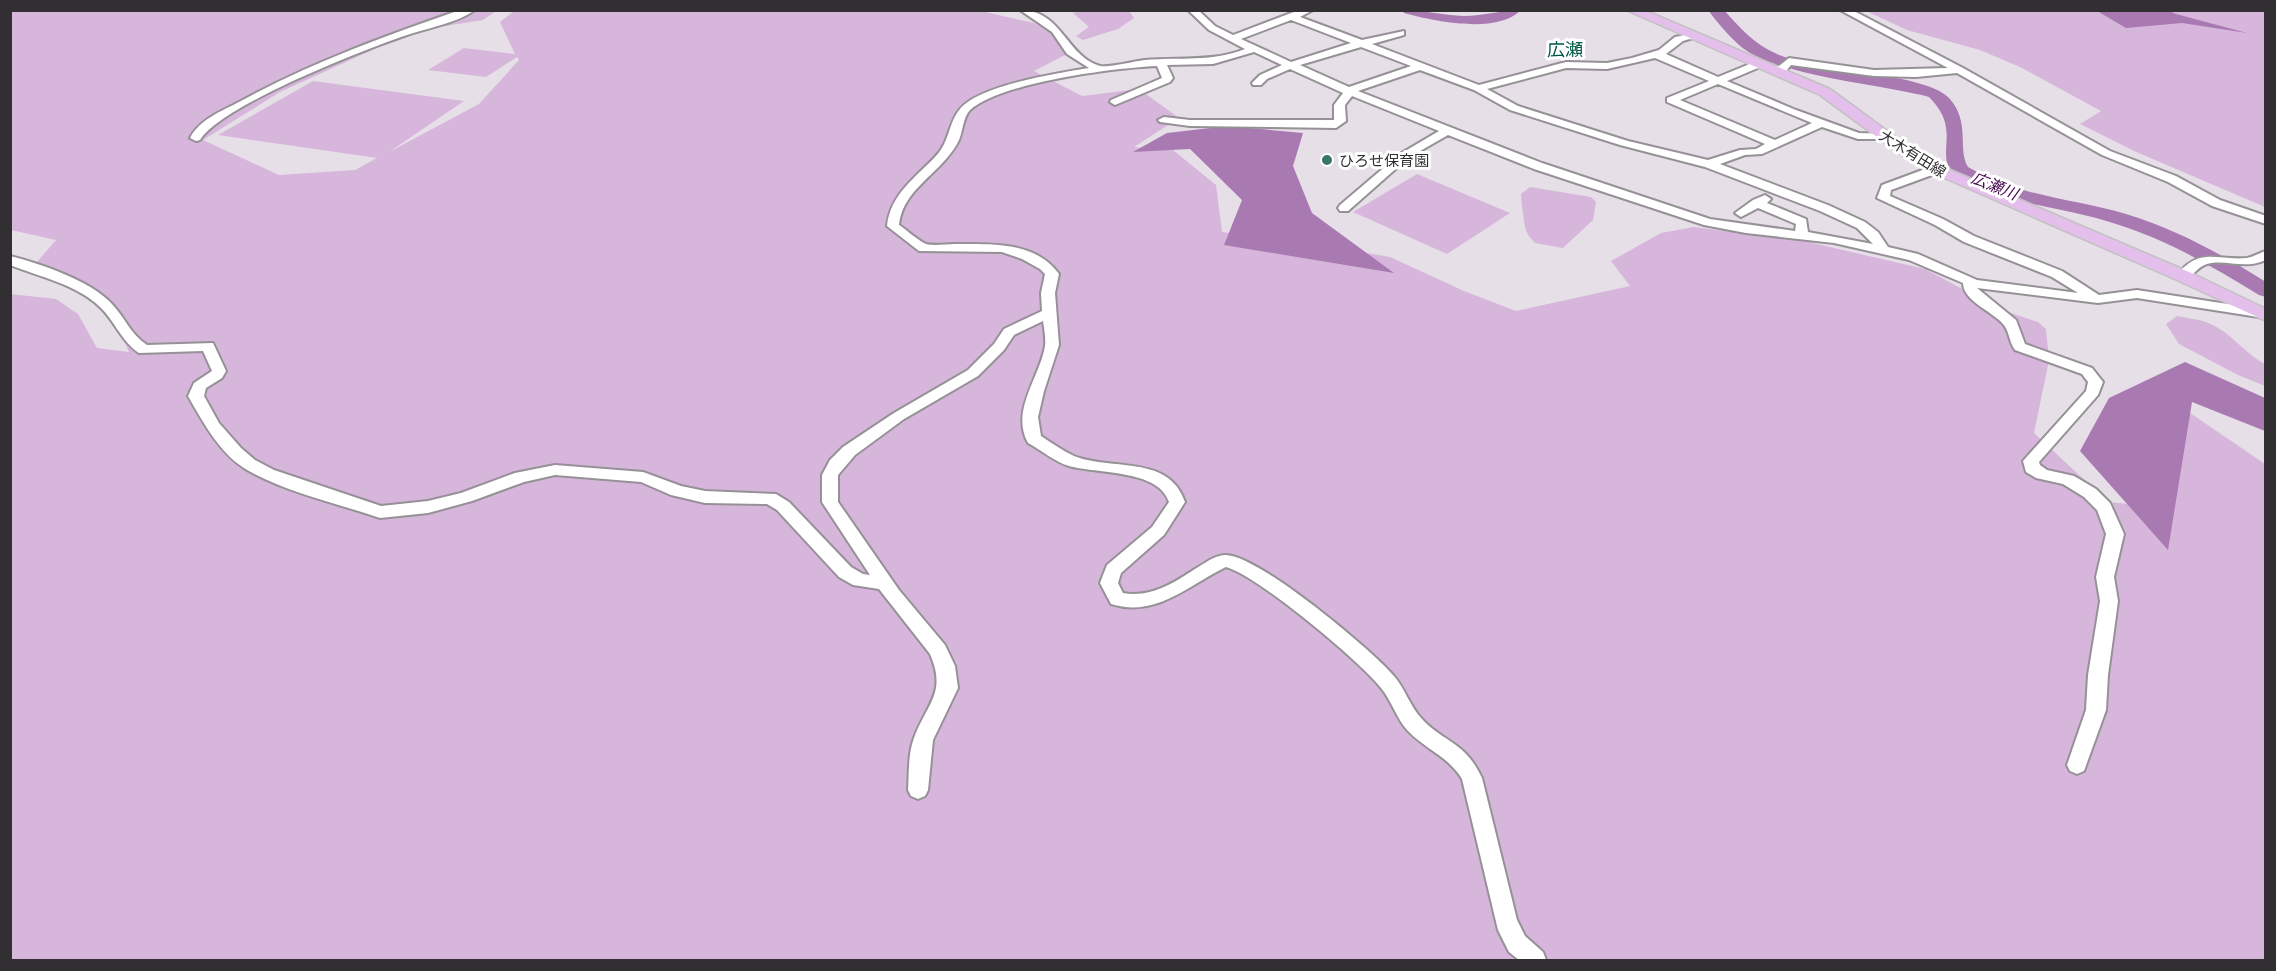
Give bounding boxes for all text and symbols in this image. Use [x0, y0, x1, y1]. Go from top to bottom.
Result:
district label: 広瀬 [1547, 38, 1583, 60]
street label: 大木有田線 [1876, 125, 1950, 181]
place label: ひろせ保育園 [1339, 151, 1429, 169]
marker: ひろせ保育園 [1320, 153, 1334, 167]
water label: 広瀬川 [1969, 167, 2023, 204]

